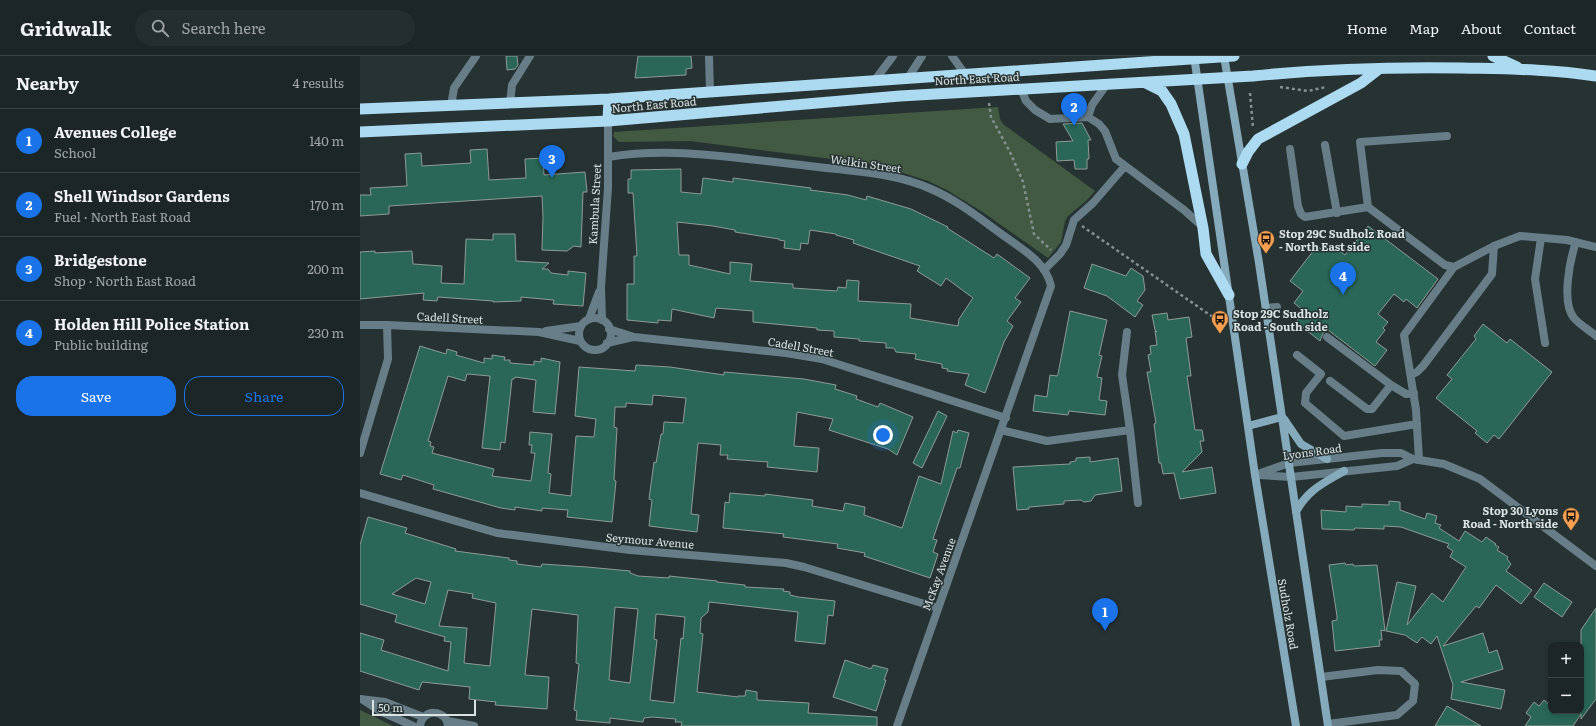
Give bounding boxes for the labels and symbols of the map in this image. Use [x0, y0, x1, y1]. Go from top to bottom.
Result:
street label: North East Road [934, 68, 1020, 88]
street label: North East Road [611, 92, 697, 116]
pin: 2 [1061, 93, 1087, 126]
pin: 3 [539, 145, 565, 178]
street label: Welkin Street [829, 150, 903, 176]
street label: Kambula Street [584, 162, 604, 245]
place label: Stop 29C Sudholz Road - North East side [1279, 225, 1405, 254]
bus stop icon: Stop 29C Sudholz Road - North East side [1256, 229, 1276, 254]
pin: 4 [1330, 262, 1356, 295]
place label: Stop 29C Sudholz Road - South side [1233, 305, 1328, 334]
street label: Cadell Street [416, 307, 484, 327]
bus stop icon: Stop 29C Sudholz Road - South side [1210, 309, 1230, 334]
street label: Cadell Street [767, 332, 836, 360]
your location [873, 425, 893, 445]
street label: Lyons Road [1281, 439, 1343, 463]
place label: Stop 30 Lyons Road - North side [1462, 502, 1559, 531]
bus stop icon: Stop 30 Lyons Road - North side [1561, 506, 1581, 531]
street label: Seymour Avenue [605, 528, 695, 552]
street label: McKay Avenue [917, 535, 959, 613]
street label: Sudholz Road [1275, 577, 1303, 651]
pin: 1 [1092, 598, 1118, 631]
scale bar [372, 698, 476, 717]

